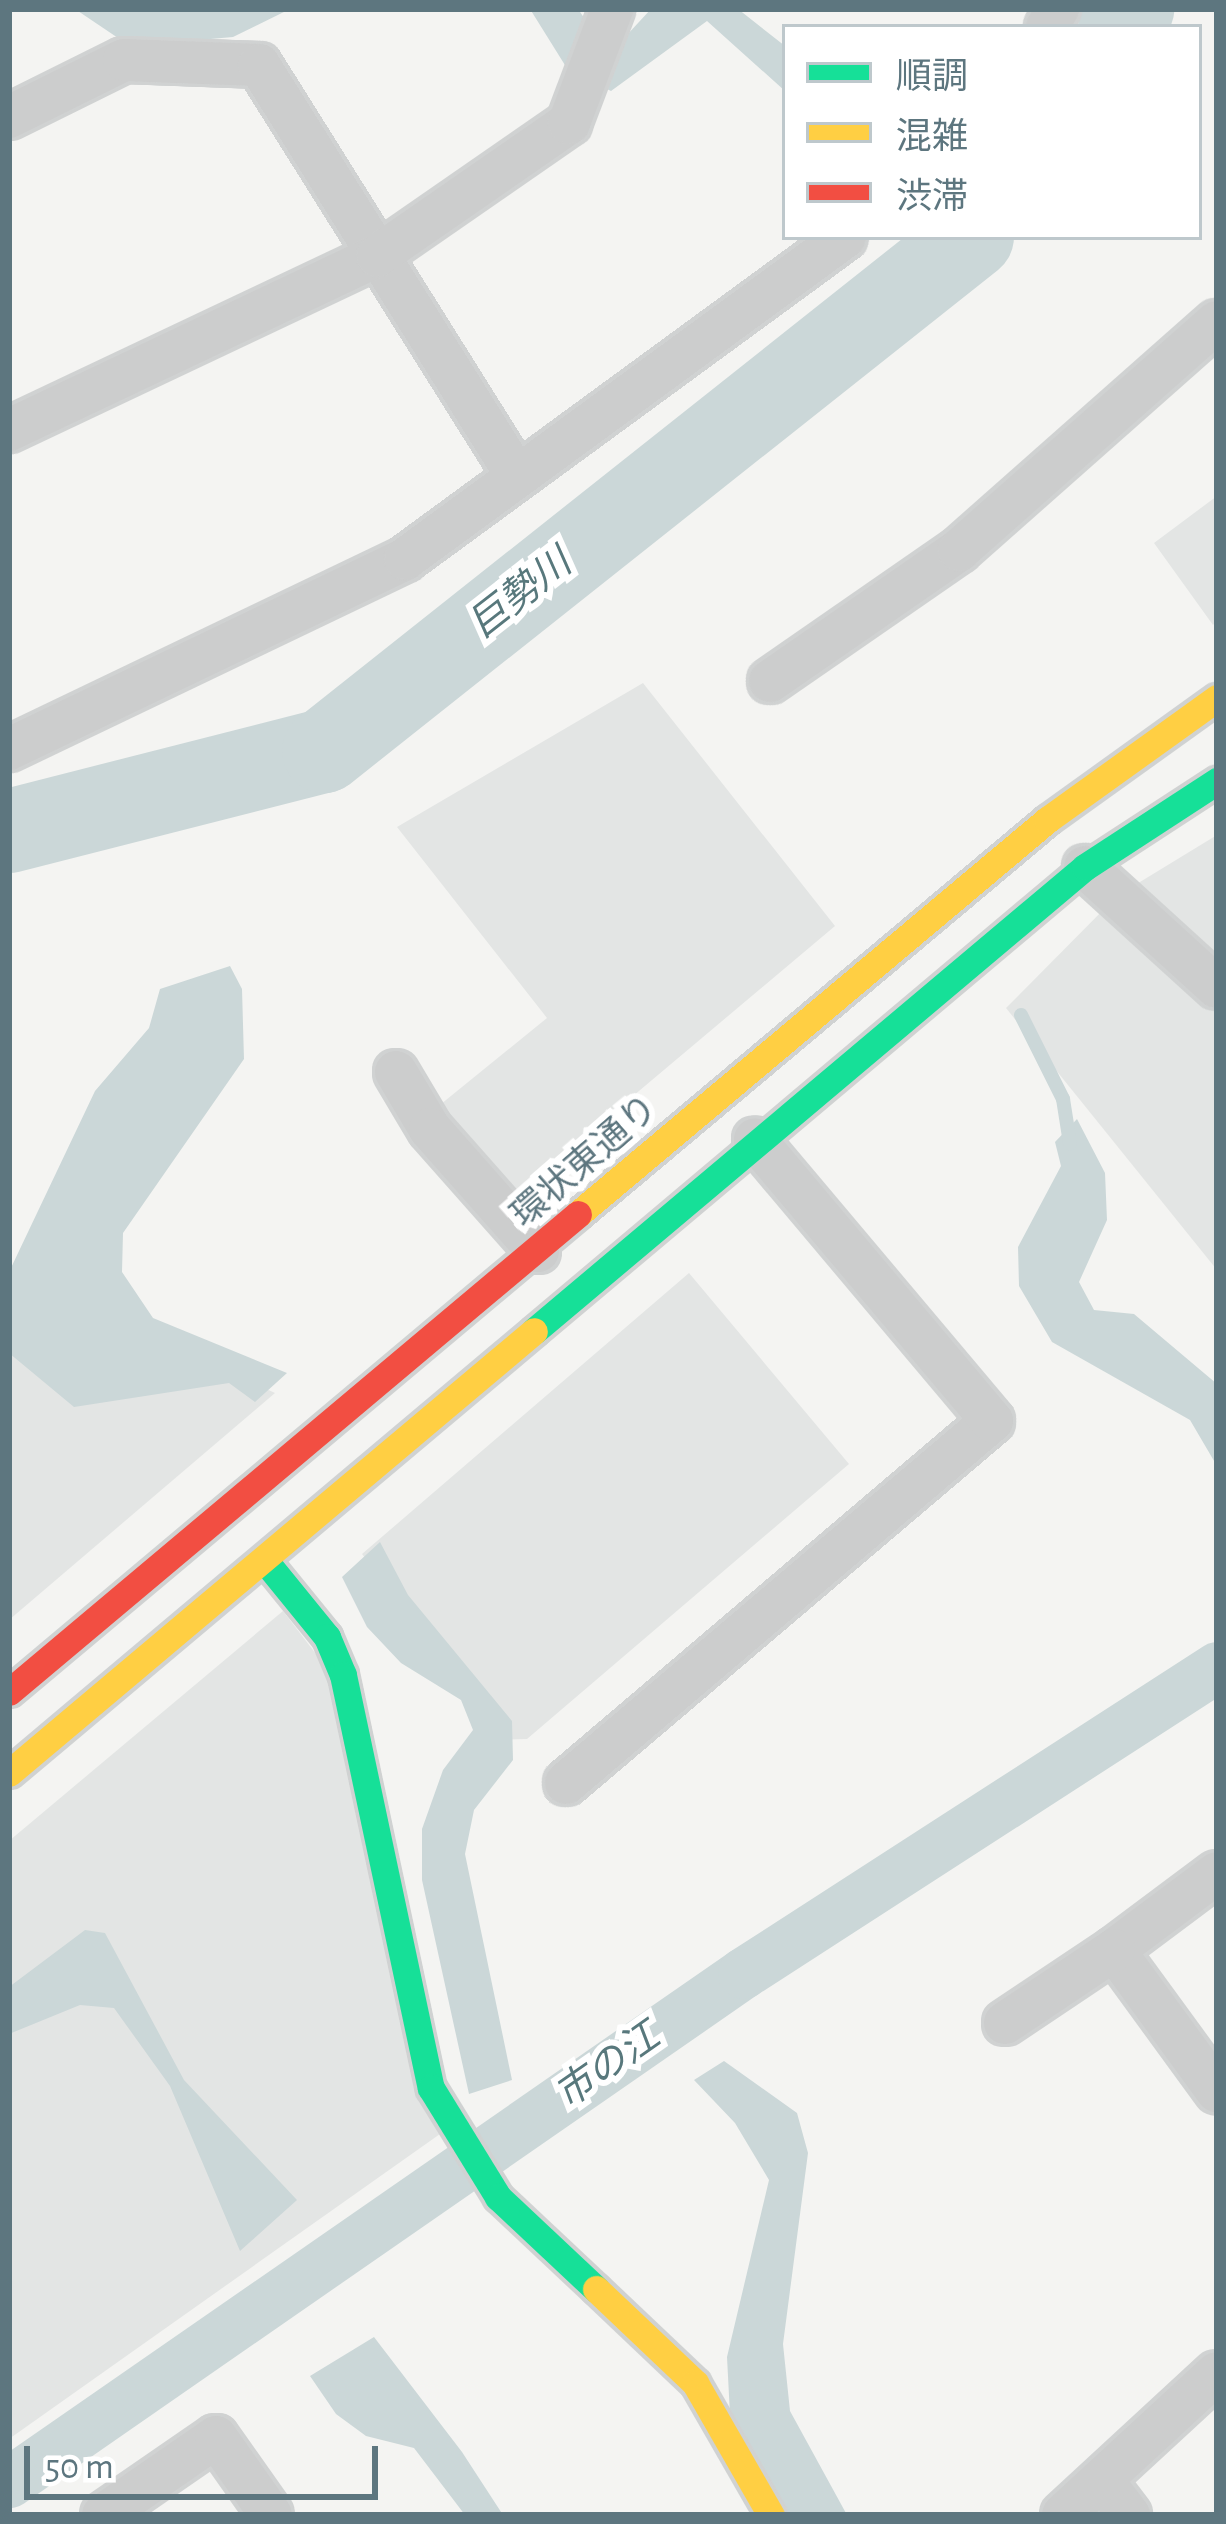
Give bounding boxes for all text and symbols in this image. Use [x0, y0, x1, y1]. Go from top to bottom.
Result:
legend [782, 24, 1202, 240]
text: 順調 [896, 59, 968, 95]
text: 混雑 [896, 119, 968, 155]
text: 渋滞 [896, 179, 968, 215]
water label: 巨勢川 [460, 541, 582, 649]
street label: 環状東通り [503, 1087, 667, 1237]
water label: 市の江 [547, 2014, 669, 2120]
scale bar [30, 2422, 384, 2496]
text: 50 m [45, 2449, 114, 2485]

